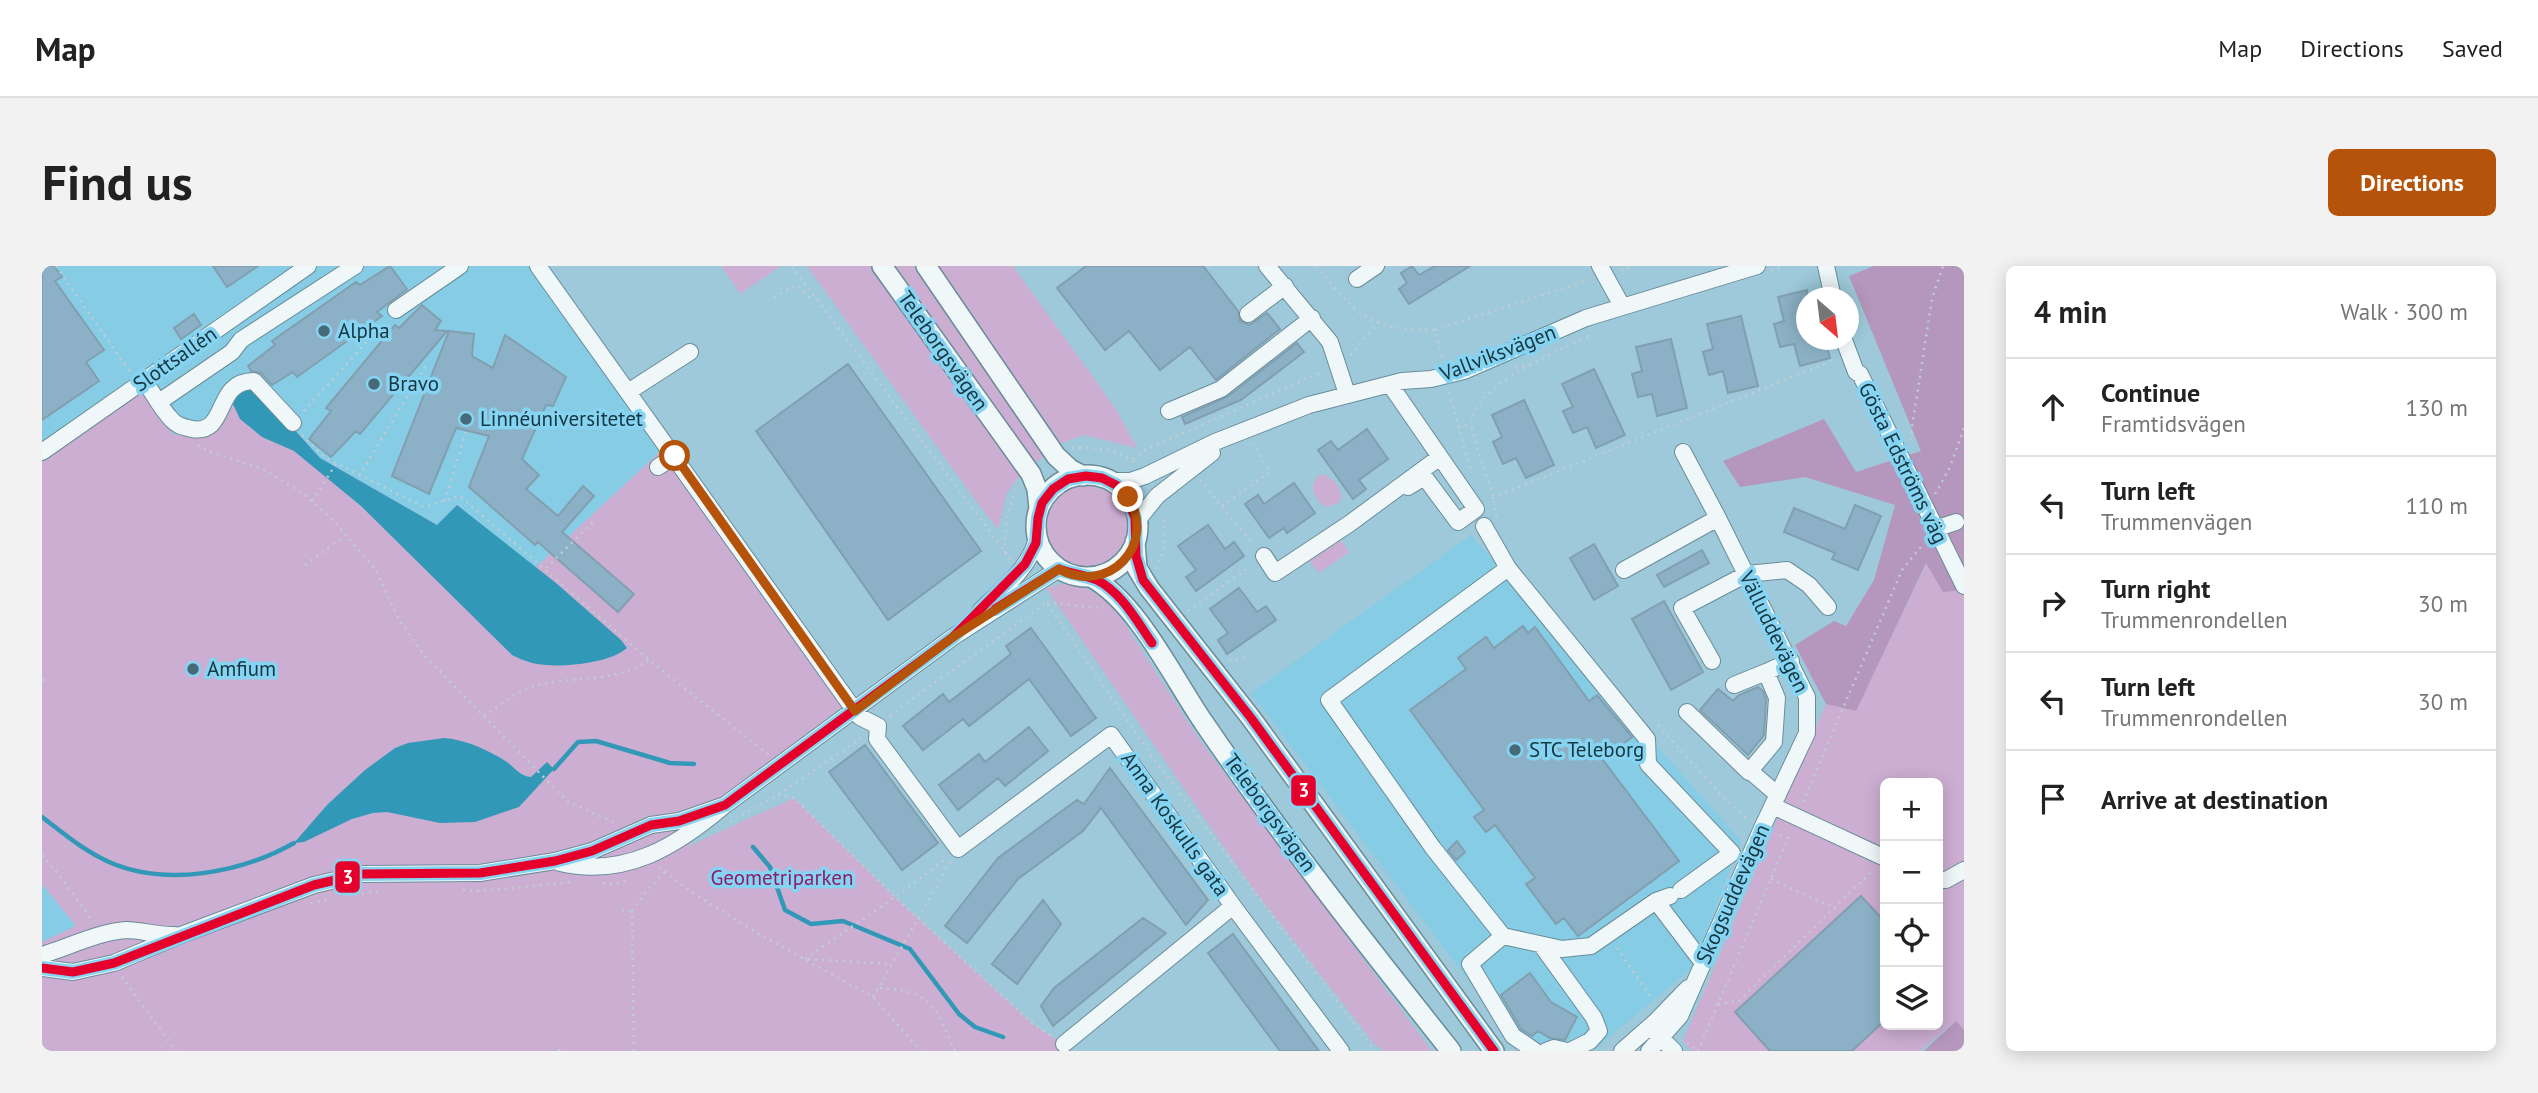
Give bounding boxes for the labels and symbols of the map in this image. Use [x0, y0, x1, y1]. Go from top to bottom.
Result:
street label: Teleborgsvägen [892, 286, 995, 416]
north arrow [1796, 287, 1859, 350]
place label: Alpha [338, 317, 390, 344]
street label: Vallviksvägen [1435, 318, 1560, 387]
street label: Slottsallén [127, 320, 222, 397]
marker: Alpha [316, 323, 332, 339]
place label: Bravo [388, 370, 439, 397]
marker: Bravo [366, 376, 382, 392]
street label: Gösta Edströms väg [1853, 378, 1954, 548]
place label: Linnéuniversitetet [480, 405, 643, 432]
marker: Linnéuniversitetet [458, 411, 474, 427]
route start [659, 440, 690, 471]
route end [1112, 481, 1143, 512]
street label: Välluddevägen [1733, 566, 1815, 697]
place label: Amfium [207, 655, 276, 682]
marker: Amfium [185, 661, 201, 677]
place label: STC Teleborg [1529, 736, 1644, 763]
marker: STC Teleborg [1507, 742, 1523, 758]
street label: Anna Koskulls gata [1115, 746, 1235, 901]
street label: Teleborgsvägen [1218, 748, 1323, 877]
line badge: 3 [1290, 774, 1317, 807]
text: 3 [1299, 778, 1309, 802]
street label: Skogsuddevägen [1690, 820, 1775, 968]
line badge: 3 [334, 860, 361, 894]
park label: Geometriparken [710, 864, 854, 891]
text: 3 [343, 865, 353, 889]

